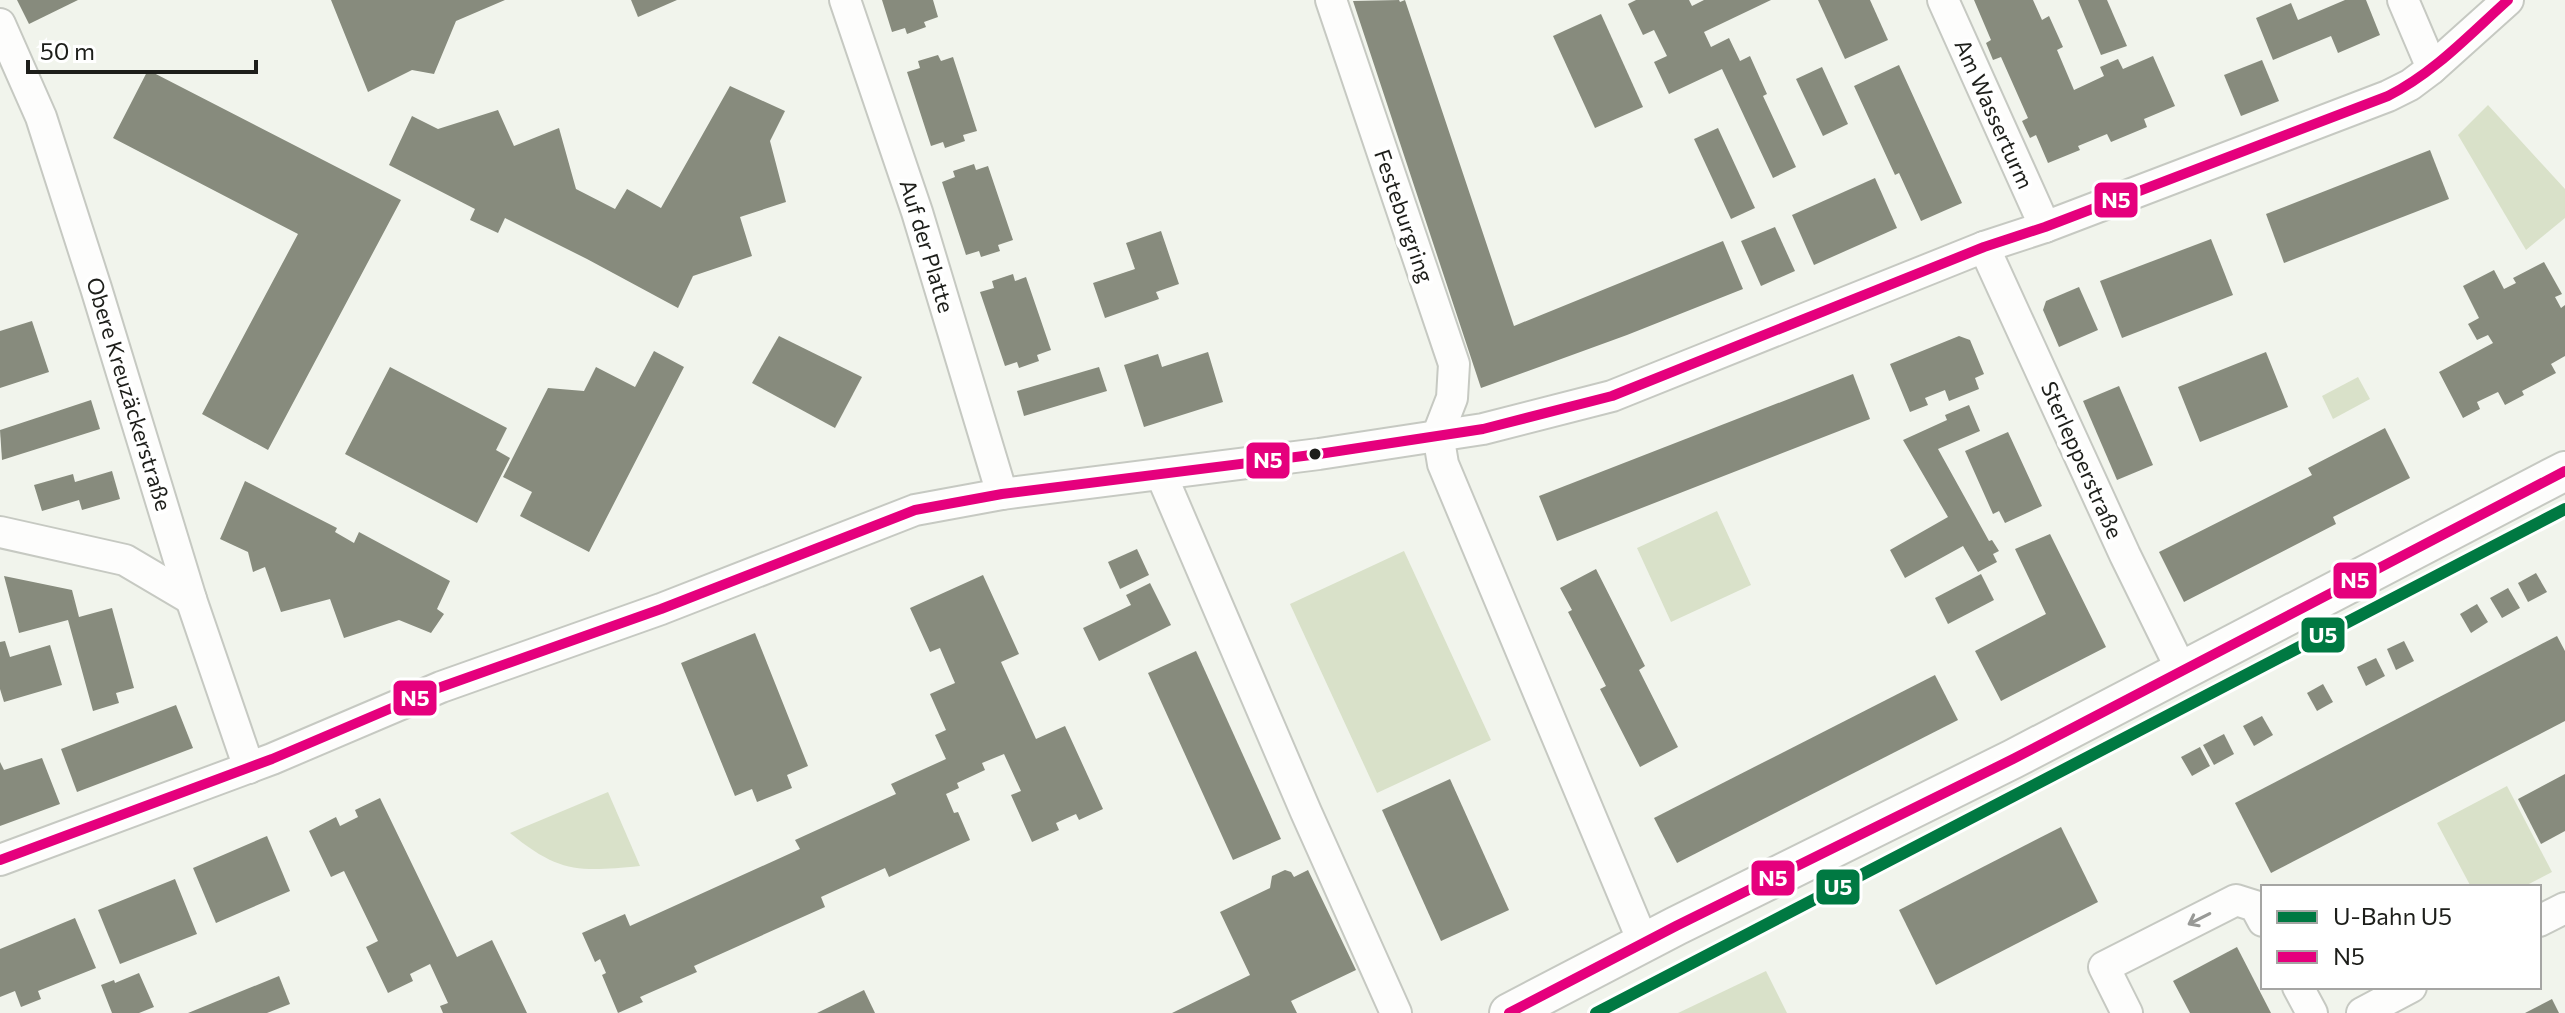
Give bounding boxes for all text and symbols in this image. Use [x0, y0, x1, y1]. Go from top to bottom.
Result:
scale bar [28, 24, 256, 74]
street label: Am Wasserturm [1949, 35, 2040, 193]
text: 50 m [40, 36, 95, 65]
street label: Festeburgring [1369, 146, 1440, 286]
street label: Auf der Platte [894, 176, 961, 316]
line badge: N5 [2093, 181, 2139, 219]
text: N5 [2101, 186, 2131, 213]
street label: Obere Kreuzäckerstraße [81, 274, 178, 514]
street label: Sterlepperstraße [2036, 377, 2129, 543]
line badge: N5 [1245, 441, 1291, 480]
text: N5 [1253, 446, 1283, 473]
unlabelled marker [1307, 446, 1323, 462]
line badge: N5 [2332, 561, 2378, 600]
text: N5 [2340, 566, 2370, 593]
line badge: U5 [2300, 616, 2346, 654]
text: U5 [2309, 621, 2337, 648]
line badge: N5 [392, 679, 438, 717]
text: N5 [400, 684, 430, 711]
line badge: N5 [1750, 859, 1796, 897]
text: N5 [1758, 864, 1788, 891]
line badge: U5 [1815, 868, 1861, 906]
text: U5 [1824, 873, 1852, 900]
legend [2261, 885, 2541, 989]
text: U-Bahn U5 [2333, 901, 2452, 930]
one-way arrow [2187, 912, 2211, 927]
text: N5 [2333, 941, 2365, 970]

